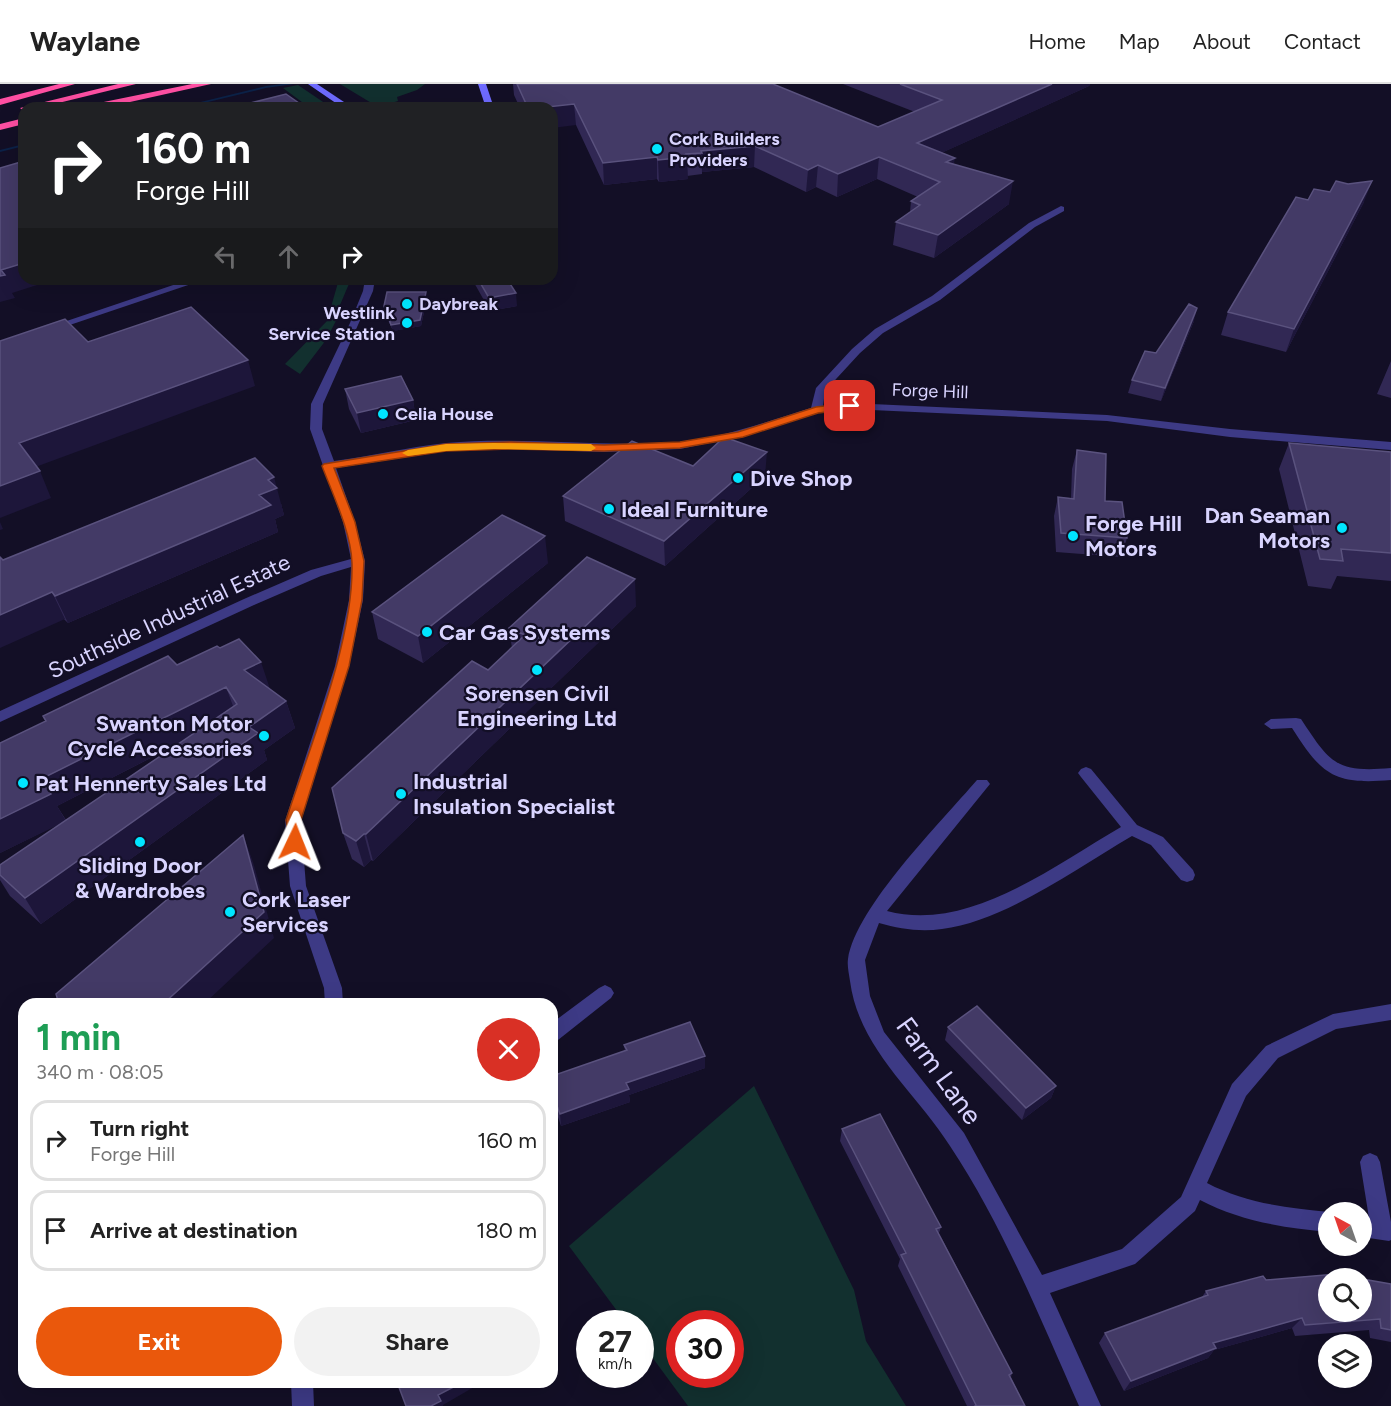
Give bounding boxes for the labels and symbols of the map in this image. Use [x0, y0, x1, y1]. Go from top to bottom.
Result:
place label: Cork Builders Providers [669, 128, 780, 171]
marker: Cork Builders Providers [650, 142, 664, 156]
place label: Daybreak [419, 293, 498, 315]
marker: Daybreak [400, 297, 414, 311]
place label: Westlink Service Station [268, 302, 395, 345]
marker: Westlink Service Station [400, 316, 414, 330]
street label: Forge Hill [891, 379, 969, 403]
pin [824, 380, 875, 431]
place label: Celia House [395, 403, 494, 425]
marker: Celia House [376, 407, 390, 421]
place label: Dive Shop [750, 465, 852, 492]
marker: Dive Shop [731, 471, 745, 485]
place label: Ideal Furniture [621, 496, 768, 523]
marker: Ideal Furniture [602, 502, 616, 516]
place label: Dan Seaman Motors [1204, 502, 1330, 554]
place label: Forge Hill Motors [1085, 510, 1182, 562]
marker: Dan Seaman Motors [1335, 521, 1349, 535]
marker: Forge Hill Motors [1066, 529, 1080, 543]
street label: Southside Industrial Estate [44, 548, 294, 684]
place label: Car Gas Systems [439, 619, 610, 646]
marker: Car Gas Systems [420, 625, 434, 639]
marker: Sorensen Civil Engineering Ltd [530, 663, 544, 677]
place label: Sorensen Civil Engineering Ltd [457, 680, 617, 732]
place label: Swanton Motor Cycle Accessories [67, 710, 253, 762]
marker: Swanton Motor Cycle Accessories [257, 729, 271, 743]
place label: Industrial Insulation Specialist [413, 768, 616, 820]
place label: Pat Hennerty Sales Ltd [35, 770, 267, 797]
marker: Pat Hennerty Sales Ltd [16, 776, 30, 790]
marker: Industrial Insulation Specialist [394, 787, 408, 801]
position arrow [263, 810, 327, 874]
marker: Sliding Door & Wardrobes [133, 835, 147, 849]
place label: Sliding Door & Wardrobes [75, 852, 205, 904]
place label: Cork Laser Services [242, 886, 351, 938]
marker: Cork Laser Services [223, 905, 237, 919]
street label: Farm Lane [889, 1011, 989, 1131]
north arrow [1318, 1202, 1372, 1256]
speed limit sign: 30 [666, 1310, 744, 1388]

